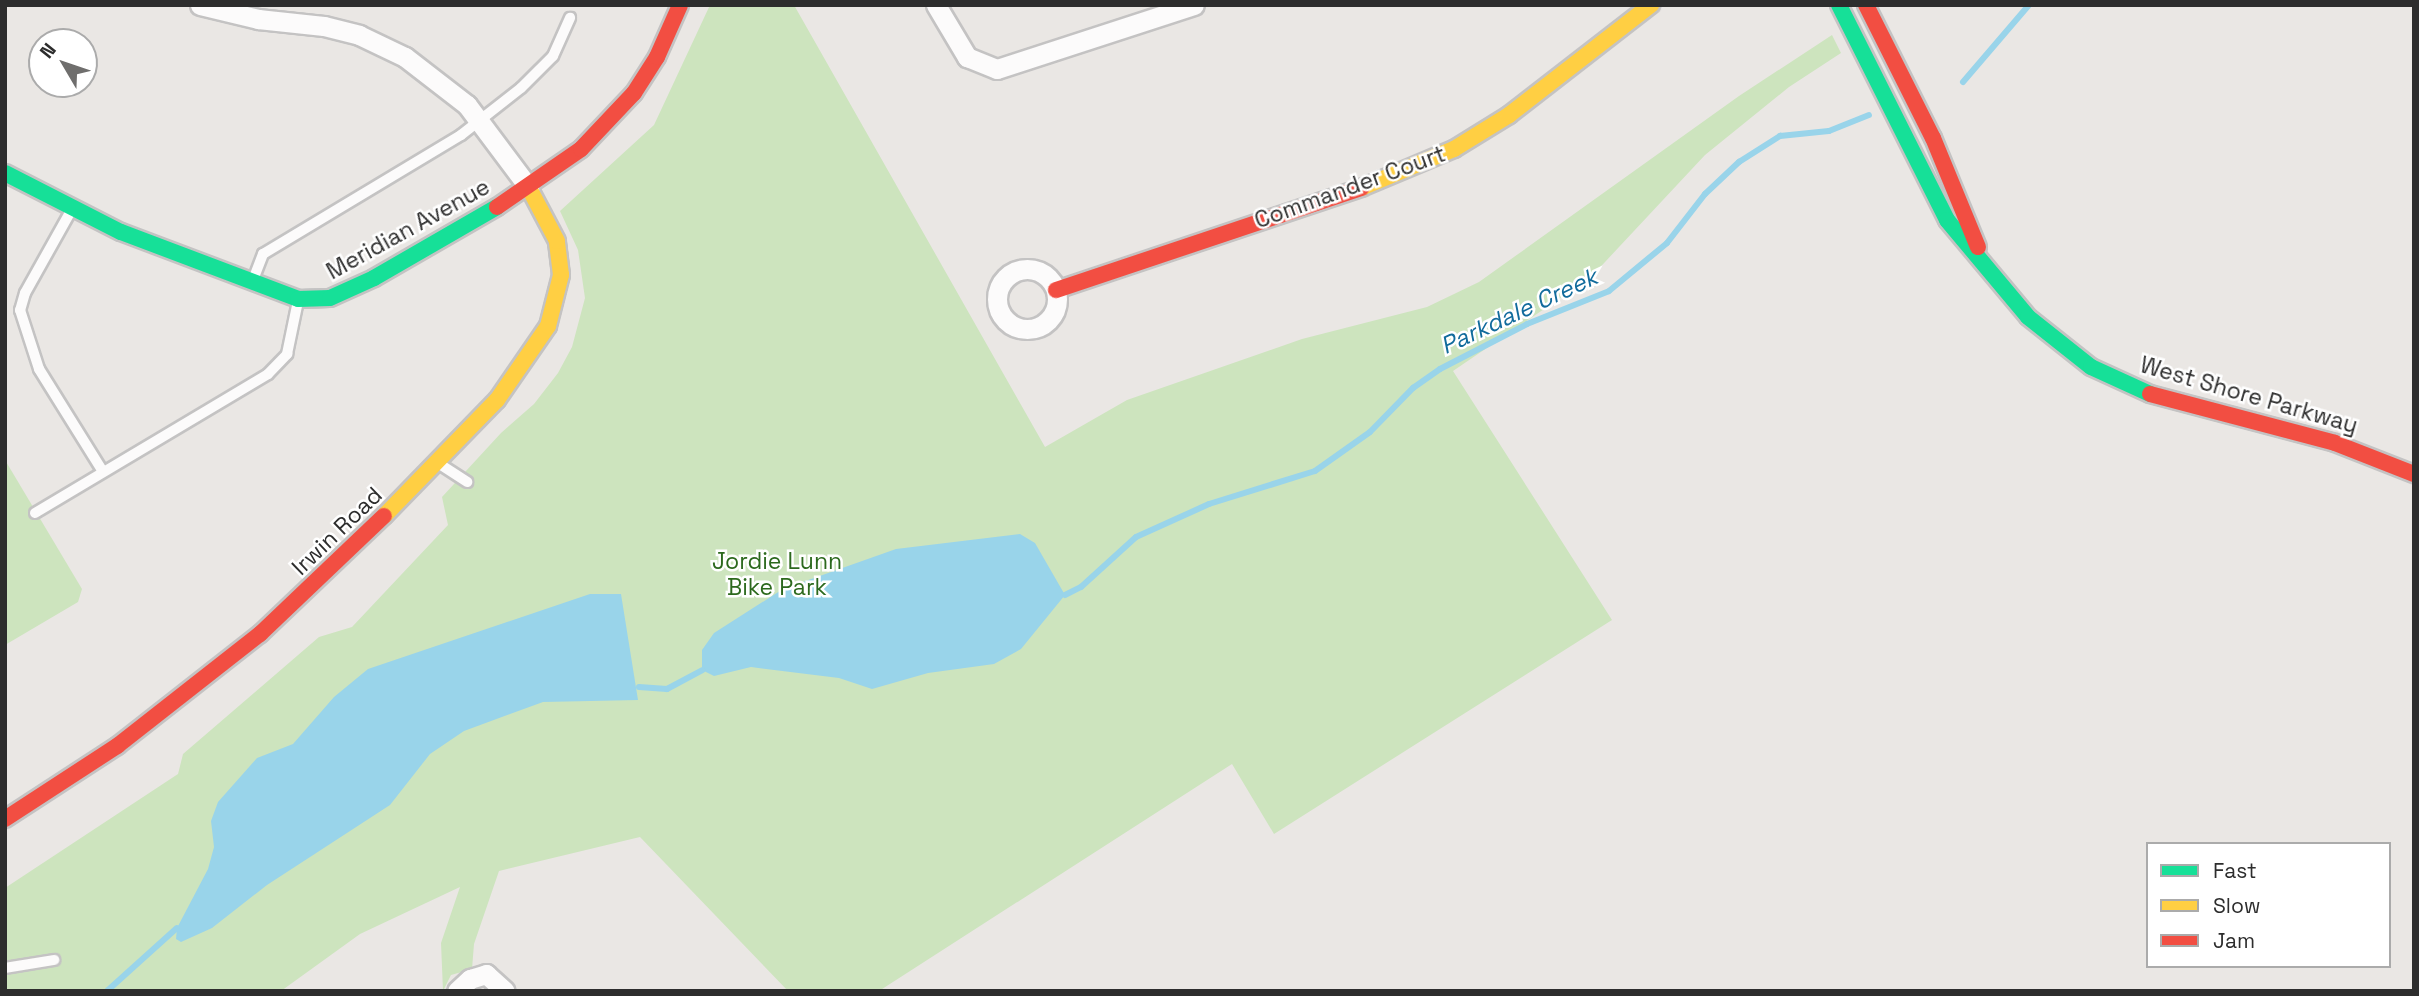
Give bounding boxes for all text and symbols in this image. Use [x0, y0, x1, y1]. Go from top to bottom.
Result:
north arrow [28, 28, 98, 98]
text: N [34, 38, 62, 64]
street label: Commander Court [1251, 140, 1449, 234]
street label: Meridian Avenue [321, 173, 495, 285]
water label: Parkdale Creek [1436, 262, 1602, 360]
street label: West Shore Parkway [2137, 351, 2361, 439]
street label: Irwin Road [286, 481, 388, 581]
park label: Jordie Lunn Bike Park [712, 547, 842, 601]
legend [2146, 842, 2391, 968]
text: Fast [2213, 857, 2257, 884]
text: Slow [2213, 892, 2261, 919]
text: Jam [2213, 927, 2255, 954]

